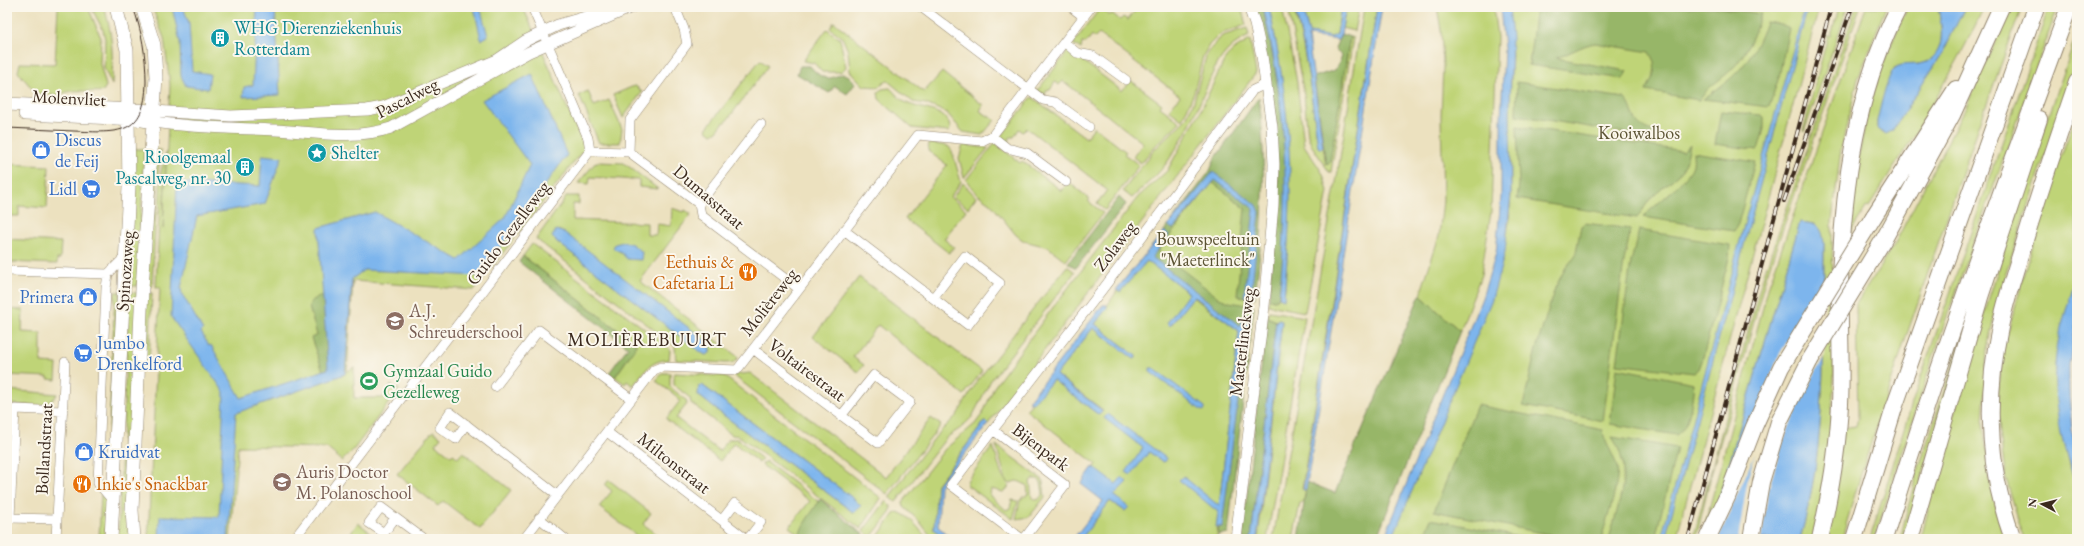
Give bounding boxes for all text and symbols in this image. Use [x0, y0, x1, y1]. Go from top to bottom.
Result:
place label: WHG Dierenziekenhuis Rotterdam [234, 16, 402, 60]
building icon: WHG Dierenziekenhuis Rotterdam [209, 27, 231, 49]
street label: Pascalweg [372, 72, 442, 123]
street label: Molenvliet [31, 84, 107, 111]
park label: Kooiwalbos [1598, 121, 1680, 144]
place label: Discus de Feij [55, 128, 102, 172]
shop icon: Discus de Feij [30, 139, 52, 161]
place label: Shelter [331, 141, 379, 164]
place icon: Shelter [306, 142, 328, 164]
place label: Rioolgemaal Pascalweg, nr. 30 [115, 145, 231, 189]
building icon: Rioolgemaal Pascalweg, nr. 30 [234, 156, 256, 178]
street label: Dumasstraat [669, 159, 750, 234]
street label: Guido Gezelleweg [461, 176, 554, 290]
place label: Lidl [49, 177, 77, 200]
supermarket icon: Lidl [80, 178, 102, 200]
street label: Zolaweg [1088, 216, 1141, 276]
park label: Bouwspeeltuin "Maeterlinck" [1156, 227, 1260, 271]
street label: Spinozaweg [110, 230, 139, 312]
place label: Eethuis & Cafetaria Li [653, 250, 735, 294]
restaurant icon: Eethuis & Cafetaria Li [737, 261, 759, 283]
street label: Molièreweg [735, 263, 802, 340]
place label: Primera [19, 285, 75, 308]
shop icon: Primera [77, 286, 99, 308]
street label: Maeterlinckweg [1223, 286, 1260, 398]
place label: A.J. Schreuderschool [408, 299, 523, 343]
school or university icon: A.J. Schreuderschool [384, 310, 406, 332]
district label: MOLIÈREBUURT [567, 327, 727, 352]
place label: Jumbo Drenkelford [95, 331, 183, 375]
street label: Voltairestraat [764, 333, 851, 406]
supermarket icon: Jumbo Drenkelford [72, 342, 94, 364]
place label: Gymzaal Guido Gezelleweg [383, 359, 492, 403]
sports icon: Gymzaal Guido Gezelleweg [358, 370, 380, 392]
street label: Bollandstraat [30, 403, 57, 495]
street label: Bijenpark [1008, 418, 1075, 476]
street label: Miltonstraat [633, 427, 716, 499]
place label: Kruidvat [98, 440, 160, 463]
shop icon: Kruidvat [73, 441, 95, 463]
place label: Auris Doctor M. Polanoschool [295, 460, 412, 504]
school or university icon: Auris Doctor M. Polanoschool [271, 471, 293, 493]
place label: Inkie's Snackbar [96, 472, 207, 495]
restaurant icon: Inkie's Snackbar [71, 473, 93, 495]
north arrow [2022, 484, 2062, 524]
text: N [2025, 497, 2040, 508]

